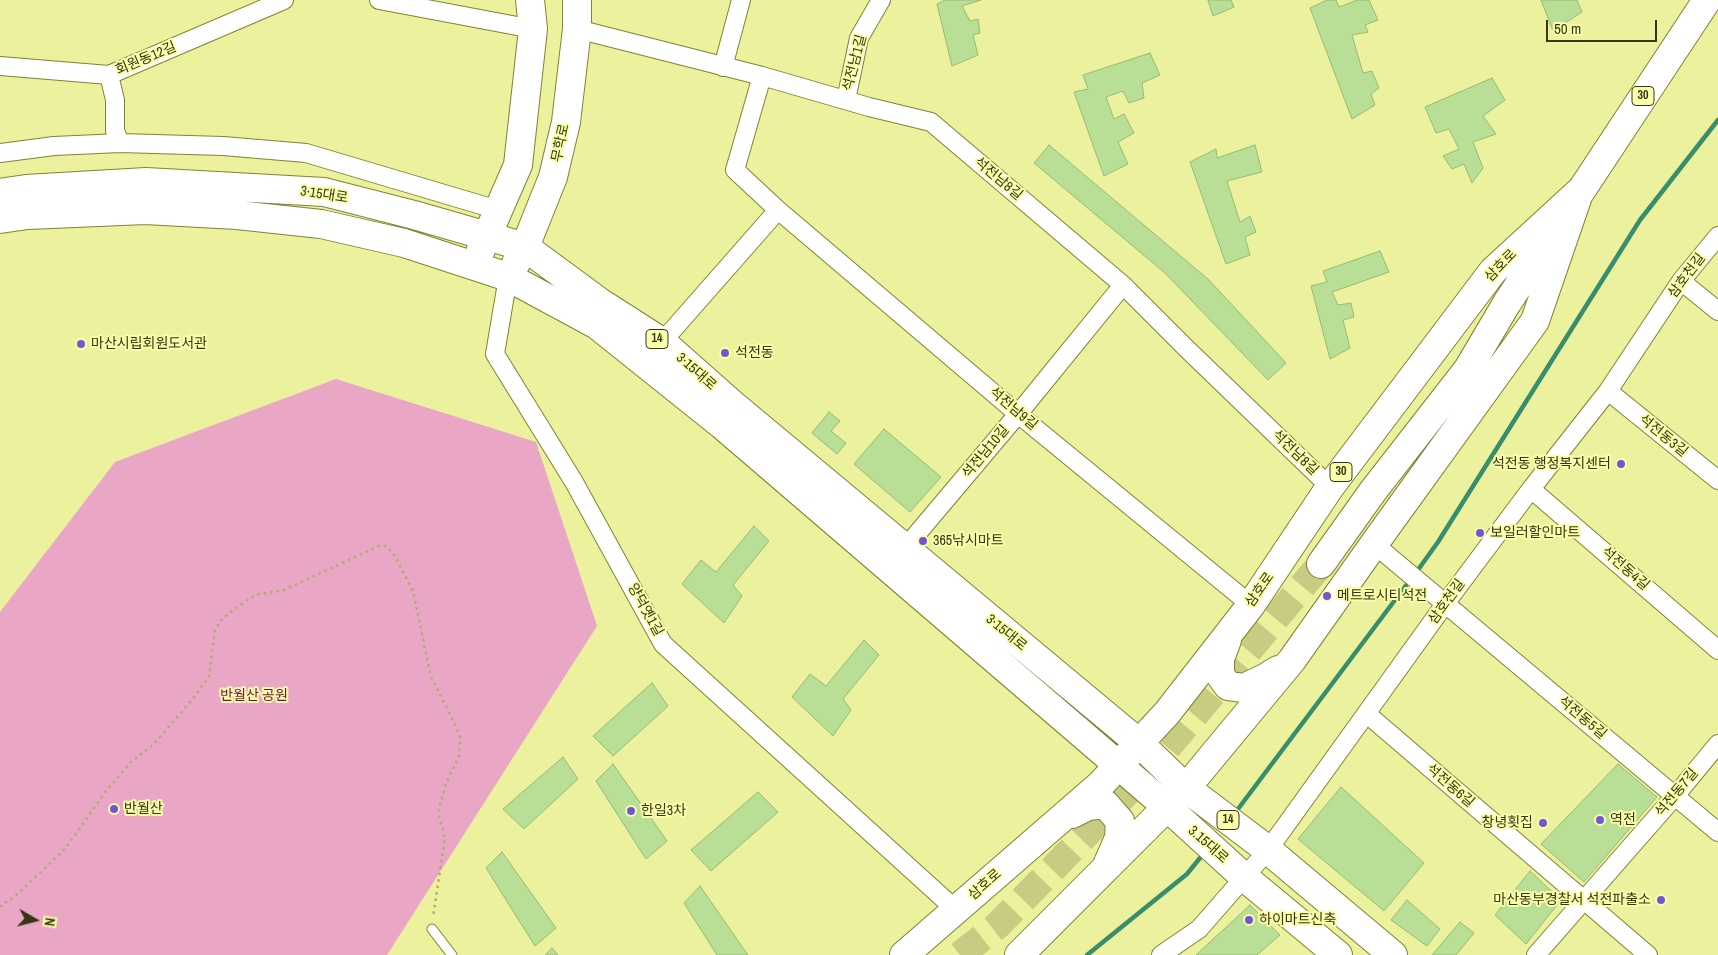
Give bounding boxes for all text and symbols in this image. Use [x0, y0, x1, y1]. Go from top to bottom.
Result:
scale bar [1548, 10, 1659, 42]
text: 50 m [1554, 18, 1581, 39]
street label: 석전남1길 [839, 33, 871, 93]
street label: 회원동12길 [113, 39, 179, 79]
road number: 30 [1632, 86, 1654, 105]
street label: 무학로 [549, 122, 573, 164]
street label: 석전남8길 [970, 154, 1026, 204]
street label: 3·15대로 [299, 183, 349, 207]
street label: 삼호로 [1482, 246, 1520, 286]
street label: 삼호천길 [1665, 250, 1709, 302]
road number: 14 [646, 329, 668, 348]
place label: 마산시립회원도서관 [91, 336, 207, 352]
marker: 마산시립회원도서관 [75, 338, 87, 350]
place label: 석전동 [735, 345, 774, 361]
marker: 석전동 [719, 347, 731, 359]
street label: 3·15대로 [673, 350, 719, 394]
street label: 석전남9길 [985, 384, 1041, 434]
street label: 석전동3길 [1635, 411, 1691, 461]
street label: 석전남10길 [959, 422, 1013, 482]
street label: 석전남8길 [1268, 427, 1322, 479]
place label: 석전동 행정복지센터 [1492, 456, 1611, 472]
marker: 석전동 행정복지센터 [1615, 458, 1627, 470]
road number: 30 [1330, 462, 1352, 482]
place label: 보일러할인마트 [1490, 525, 1580, 541]
marker: 보일러할인마트 [1474, 527, 1486, 539]
place label: 365낚시마트 [933, 533, 1004, 549]
marker: 365낚시마트 [917, 535, 929, 547]
street label: 석전동4길 [1598, 544, 1652, 594]
street label: 삼호로 [1242, 569, 1278, 611]
street label: 삼호천길 [1425, 576, 1469, 628]
street label: 양덕옛1길 [624, 581, 666, 639]
place label: 메트로시티석전 [1337, 588, 1427, 604]
marker: 메트로시티석전 [1321, 590, 1333, 602]
street label: 3·15대로 [982, 611, 1030, 655]
park label: 반월산 공원 [220, 688, 288, 704]
street label: 석전동5길 [1554, 693, 1610, 743]
street label: 석전동6길 [1423, 761, 1477, 811]
street label: 석전동7길 [1652, 765, 1702, 821]
place label: 반월산 [124, 801, 163, 817]
marker: 반월산 [108, 803, 120, 815]
place label: 한일3차 [641, 803, 686, 819]
marker: 한일3차 [625, 805, 637, 817]
road number: 14 [1217, 810, 1239, 830]
place label: 역전 [1610, 812, 1636, 828]
marker: 역전 [1594, 814, 1606, 826]
place label: 창녕횟집 [1481, 815, 1533, 831]
marker: 창녕횟집 [1537, 817, 1549, 829]
street label: 3.15대로 [1185, 823, 1231, 867]
street label: 삼호로 [965, 866, 1005, 904]
place label: 마산동부경찰서 석전파출소 [1493, 892, 1651, 908]
marker: 마산동부경찰서 석전파출소 [1655, 894, 1667, 906]
north arrow [10, 895, 60, 945]
place label: 하이마트신축 [1259, 912, 1336, 928]
marker: 하이마트신축 [1243, 914, 1255, 926]
text: N [40, 917, 59, 927]

